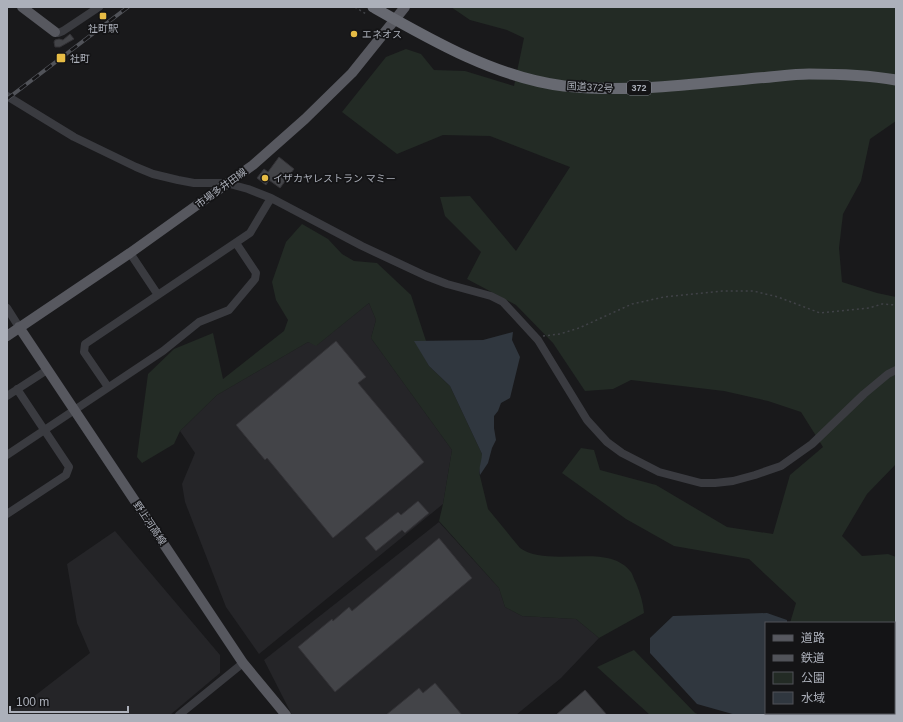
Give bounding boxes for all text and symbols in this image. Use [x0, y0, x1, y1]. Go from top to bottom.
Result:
marker: 社町駅 [98, 11, 108, 21]
place label: 社町駅 [88, 23, 119, 34]
marker: エネオス [349, 29, 359, 39]
place label: エネオス [362, 29, 402, 40]
marker: 社町 [55, 52, 67, 64]
place label: 社町 [70, 53, 90, 64]
street label: 国道372号 [566, 80, 614, 94]
road number: 372 [627, 81, 651, 95]
street label: 市場多井田線 [193, 166, 249, 210]
marker: イザカヤレストラン マミー [260, 173, 270, 183]
place label: イザカヤレストラン マミー [273, 173, 396, 184]
street label: 野上河高線 [131, 499, 169, 547]
legend [765, 622, 895, 714]
text: 道路 [801, 631, 825, 645]
text: 鉄道 [801, 651, 825, 665]
text: 公園 [801, 671, 825, 685]
scale bar [10, 688, 128, 714]
text: 水域 [801, 691, 825, 705]
text: 100 m [16, 695, 49, 709]

